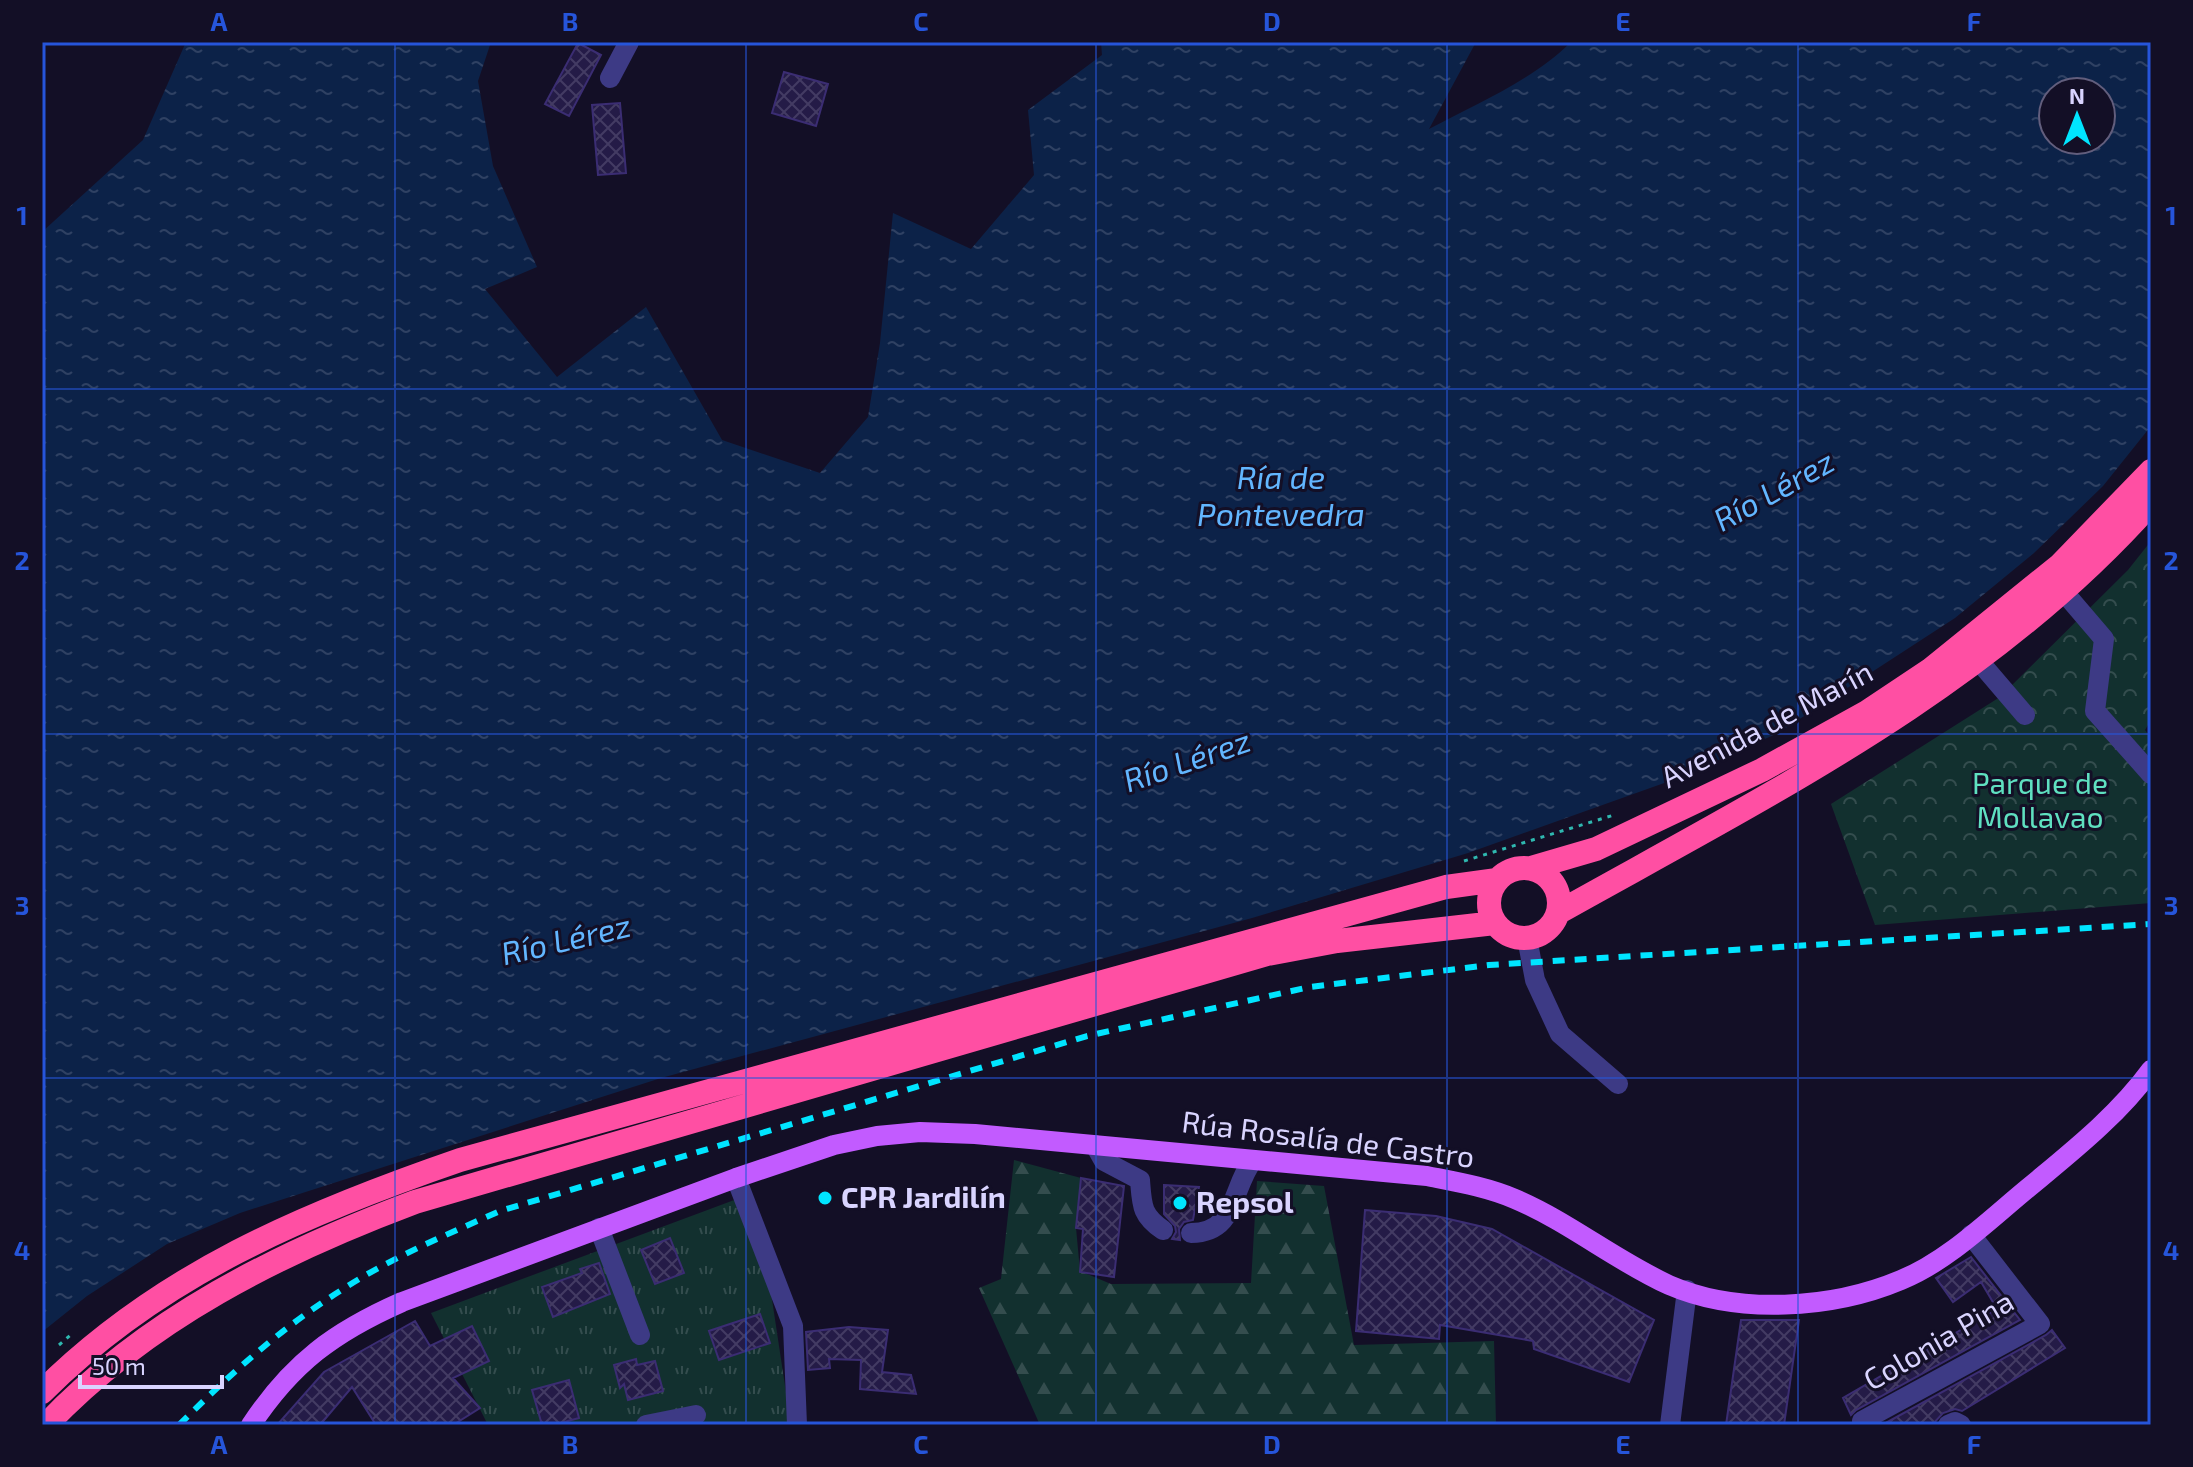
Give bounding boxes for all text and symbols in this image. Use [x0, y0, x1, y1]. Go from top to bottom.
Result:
text: A [211, 5, 228, 36]
text: B [562, 5, 578, 36]
text: C [913, 5, 929, 36]
text: D [1263, 5, 1281, 36]
text: E [1615, 5, 1631, 36]
text: F [1967, 5, 1981, 36]
north arrow [2037, 76, 2117, 156]
text: N [2069, 82, 2085, 108]
text: 1 [16, 199, 28, 230]
text: 1 [2165, 199, 2177, 230]
water label: Río Lérez [1706, 441, 1840, 538]
water label: Ría de Pontevedra [1197, 457, 1365, 532]
text: 2 [14, 544, 30, 575]
text: 2 [2163, 544, 2179, 575]
street label: Avenida de Marín [1654, 652, 1878, 794]
water label: Río Lérez [1118, 720, 1255, 799]
park label: Parque de Mollavao [1972, 764, 2108, 834]
text: 3 [15, 889, 29, 920]
text: 3 [2164, 889, 2178, 920]
water label: Río Lérez [497, 905, 634, 971]
street label: Rúa Rosalía de Castro [1180, 1102, 1477, 1174]
place label: CPR Jardilín [841, 1178, 1006, 1214]
place label: Repsol [1196, 1183, 1294, 1219]
marker: CPR Jardilín [816, 1189, 834, 1207]
marker: Repsol [1171, 1194, 1189, 1212]
text: 4 [14, 1234, 30, 1265]
text: 4 [2163, 1234, 2179, 1265]
street label: Colonia Pina [1857, 1282, 2019, 1397]
scale bar [80, 1339, 222, 1389]
text: 50 m [92, 1351, 146, 1380]
text: A [211, 1428, 228, 1459]
text: B [562, 1428, 578, 1459]
text: C [913, 1428, 929, 1459]
text: D [1263, 1428, 1281, 1459]
text: E [1615, 1428, 1631, 1459]
text: F [1967, 1428, 1981, 1459]

